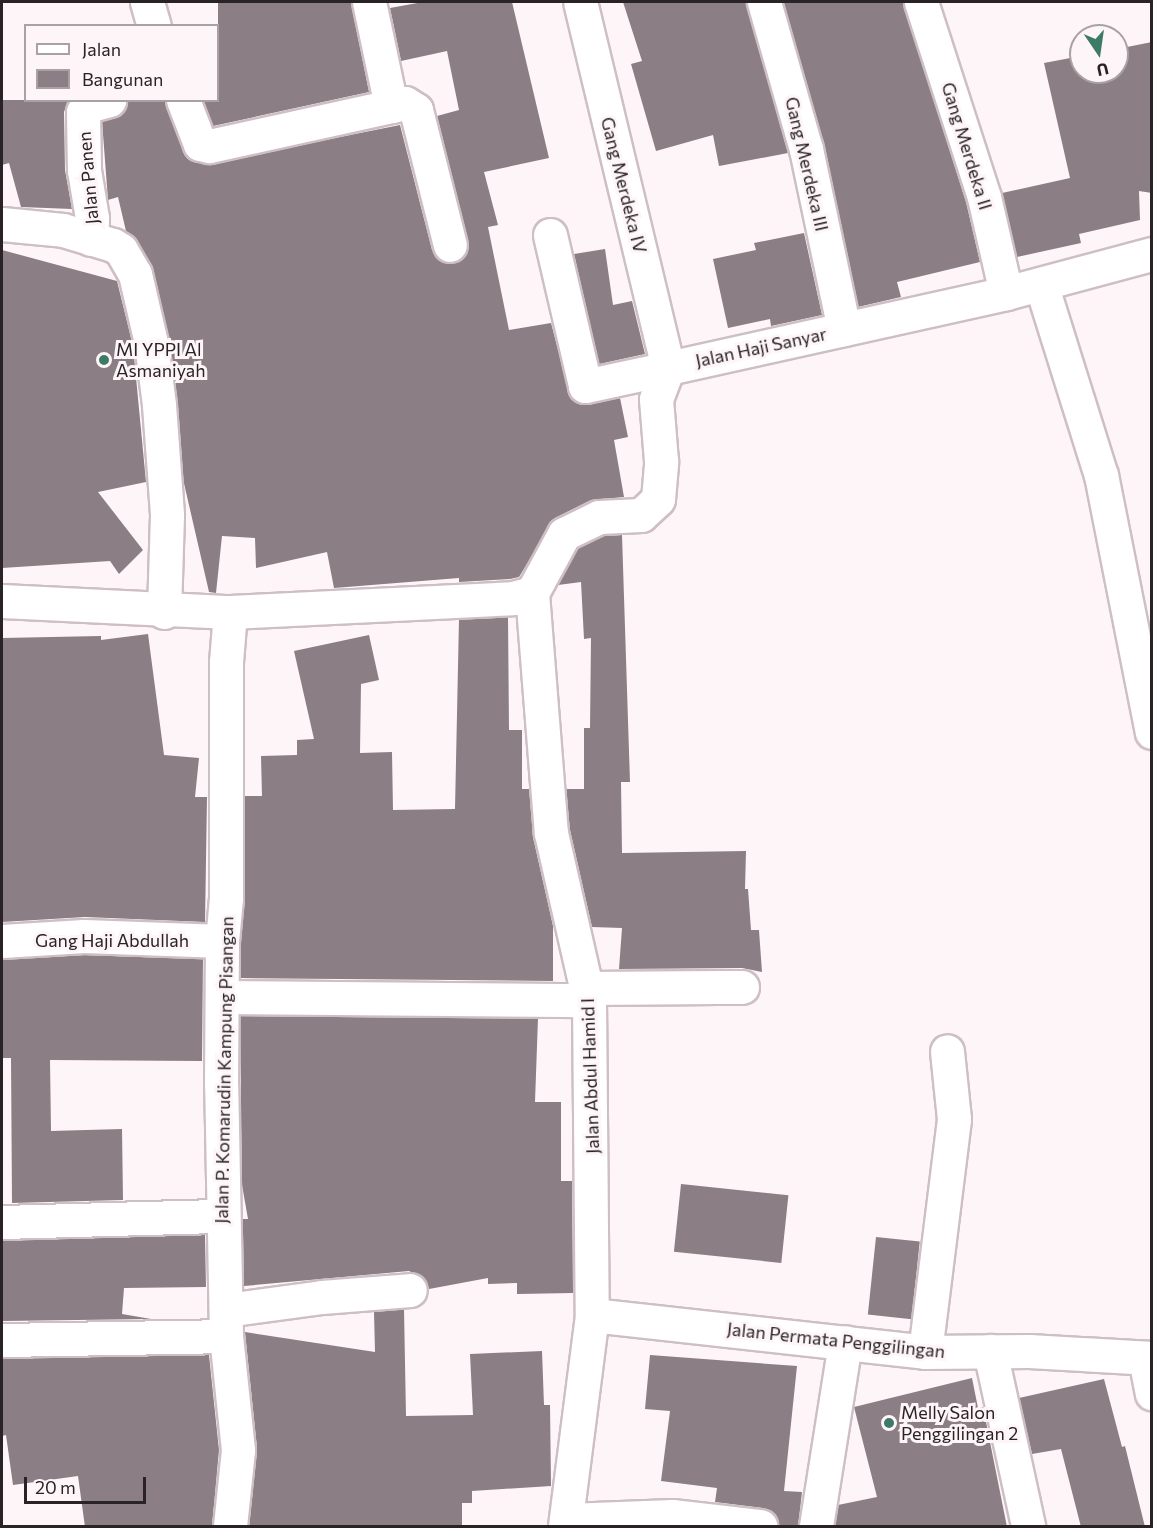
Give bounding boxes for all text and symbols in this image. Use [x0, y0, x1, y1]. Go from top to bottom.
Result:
legend [24, 24, 219, 102]
north arrow [1069, 24, 1129, 84]
text: Jalan [82, 38, 121, 60]
text: U [1095, 60, 1111, 81]
text: Bangunan [82, 68, 163, 90]
street label: Gang Merdeka II [937, 80, 997, 212]
street label: Gang Merdeka III [781, 95, 833, 233]
street label: Gang Merdeka IV [597, 115, 651, 255]
street label: Jalan Panen [73, 131, 103, 225]
street label: Jalan Haji Sanyar [693, 323, 829, 371]
place label: MI YPPI Al Asmaniyah [116, 339, 206, 382]
marker: MI YPPI Al Asmaniyah [97, 353, 111, 367]
street label: Jalan P. Komarudin Kampung Pisangan [211, 916, 237, 1224]
street label: Gang Haji Abdullah [35, 929, 189, 951]
street label: Jalan Abdul Hamid I [576, 998, 604, 1154]
street label: Jalan Permata Penggilingan [726, 1318, 946, 1362]
place label: Melly Salon Penggilingan 2 [901, 1402, 1018, 1444]
marker: Melly Salon Penggilingan 2 [882, 1416, 896, 1430]
scale bar [27, 1465, 148, 1503]
text: 20 m [35, 1476, 76, 1498]

